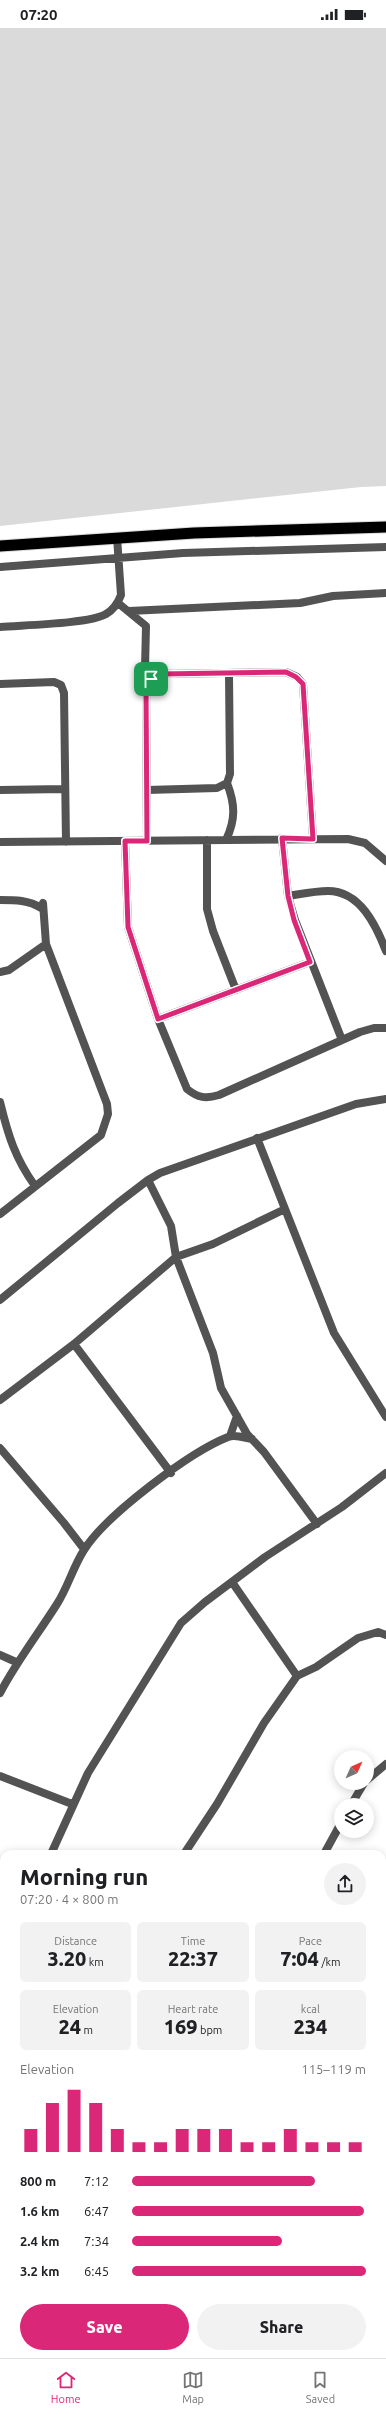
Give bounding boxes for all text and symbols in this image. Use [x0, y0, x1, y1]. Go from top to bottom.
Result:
text: 07:20 [20, 6, 58, 23]
pin [134, 662, 168, 696]
icon: arrive [140, 668, 162, 690]
north arrow [334, 1750, 374, 1790]
map controls [334, 1750, 374, 1838]
button: layers [334, 1798, 374, 1838]
button: share [324, 1863, 366, 1905]
text: Morning run [20, 1864, 148, 1889]
text: 07:20 · 4 × 800 m [20, 1892, 119, 1906]
text: Distance [54, 1935, 97, 1947]
text: Time [181, 1935, 205, 1947]
text: Pace [299, 1935, 322, 1947]
text: 3.20 [47, 1947, 86, 1970]
text: 22:37 [168, 1947, 218, 1970]
text: 7:04 [280, 1947, 319, 1970]
text: km [86, 1956, 104, 1968]
text: /km [319, 1956, 341, 1968]
text: Elevation [53, 2003, 99, 2015]
text: Heart rate [168, 2003, 218, 2015]
text: kcal [301, 2003, 320, 2015]
text: 24 [58, 2015, 81, 2038]
text: 169 [164, 2015, 197, 2038]
text: 234 [293, 2015, 327, 2038]
text: m [81, 2024, 93, 2036]
text: bpm [197, 2024, 222, 2036]
text: Elevation [20, 2062, 74, 2076]
text: 115–119 m [301, 2062, 366, 2076]
text: 800 m [20, 2174, 56, 2188]
text: 7:12 [84, 2174, 109, 2188]
text: 1.6 km [20, 2204, 59, 2218]
text: 6:47 [84, 2204, 109, 2218]
text: 2.4 km [20, 2234, 59, 2248]
text: 7:34 [84, 2234, 109, 2248]
text: 3.2 km [20, 2264, 59, 2278]
text: 6:45 [84, 2264, 109, 2278]
button: Save [20, 2304, 189, 2350]
button: Share [197, 2304, 366, 2350]
tab: Home [51, 2369, 81, 2405]
tab: Map [182, 2369, 204, 2405]
tab: Saved [306, 2369, 335, 2405]

